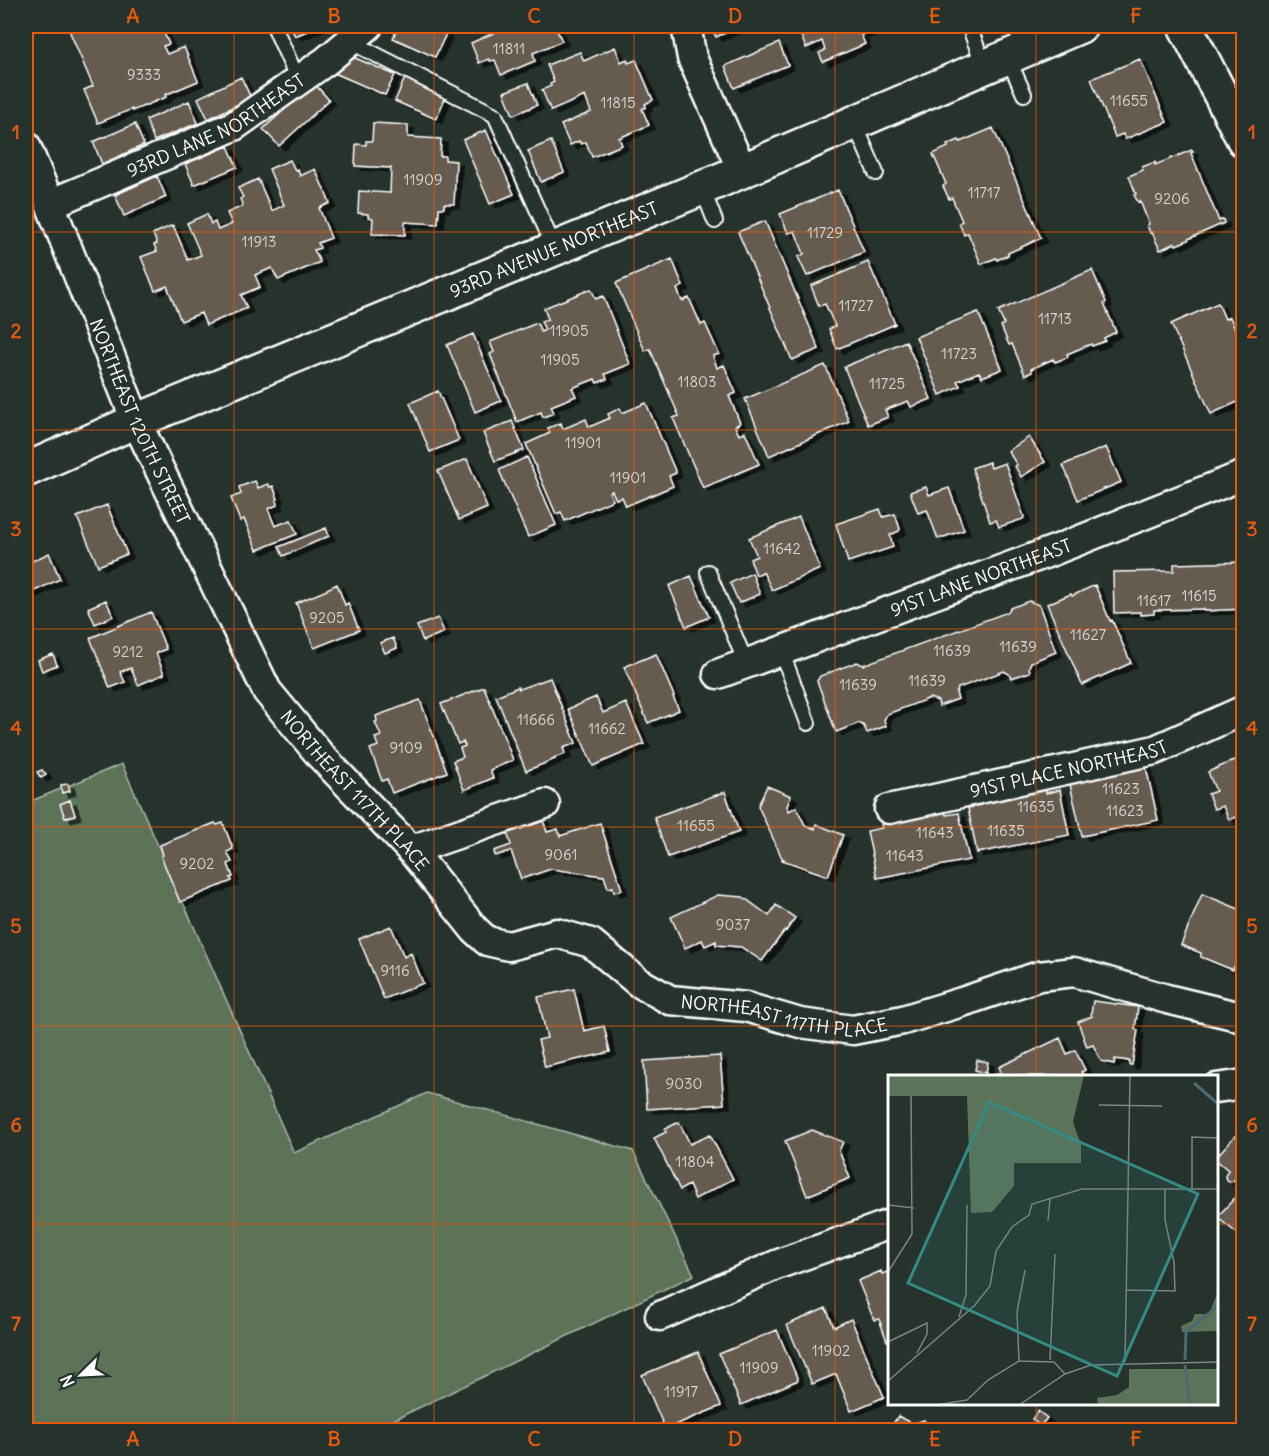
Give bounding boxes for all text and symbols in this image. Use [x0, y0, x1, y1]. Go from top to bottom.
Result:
text: A [127, 3, 140, 28]
text: B [327, 3, 341, 28]
text: C [527, 3, 541, 28]
text: D [728, 3, 742, 28]
text: E [929, 3, 941, 28]
text: F [1130, 3, 1142, 28]
house number: 11811 [493, 39, 525, 58]
house number: 9333 [127, 65, 161, 84]
street label: 93RD LANE NORTHEAST [123, 68, 309, 182]
house number: 11655 [1110, 91, 1148, 110]
house number: 11815 [600, 93, 636, 112]
text: 1 [12, 119, 20, 144]
text: 1 [1248, 119, 1256, 144]
house number: 11909 [403, 170, 443, 189]
house number: 11717 [968, 183, 1000, 202]
house number: 9206 [1154, 189, 1190, 208]
street label: 93RD AVENUE NORTHEAST [446, 196, 661, 302]
house number: 11729 [807, 223, 843, 242]
house number: 11913 [241, 232, 277, 251]
house number: 11727 [839, 296, 873, 315]
house number: 11713 [1038, 309, 1072, 328]
street label: NORTHEAST 120TH STREET [85, 315, 196, 528]
text: 2 [11, 318, 22, 343]
text: 2 [1247, 318, 1258, 343]
house number: 11905 [549, 321, 589, 340]
house number: 11723 [941, 344, 977, 363]
house number: 11905 [540, 350, 580, 369]
house number: 11803 [678, 372, 716, 391]
house number: 11725 [869, 374, 905, 393]
house number: 11901 [565, 433, 601, 452]
house number: 11901 [610, 468, 646, 487]
text: 3 [10, 516, 22, 541]
text: 3 [1246, 516, 1258, 541]
street label: 91ST LANE NORTHEAST [887, 533, 1075, 621]
house number: 11642 [763, 539, 801, 558]
house number: 11615 [1181, 586, 1217, 605]
house number: 11617 [1137, 591, 1171, 610]
house number: 9205 [309, 608, 345, 627]
house number: 11627 [1070, 625, 1106, 644]
house number: 11639 [999, 637, 1037, 656]
house number: 11639 [933, 641, 971, 660]
house number: 9212 [112, 642, 144, 661]
house number: 11639 [908, 671, 946, 690]
house number: 11639 [839, 675, 877, 694]
street label: NORTHEAST 117TH PLACE [276, 705, 434, 875]
house number: 11666 [517, 710, 555, 729]
text: 4 [10, 715, 22, 740]
text: 4 [1246, 715, 1258, 740]
house number: 11662 [588, 719, 626, 738]
street label: 91ST PLACE NORTHEAST [968, 734, 1171, 802]
house number: 9109 [389, 738, 423, 757]
house number: 11623 [1102, 779, 1140, 798]
house number: 11635 [1017, 797, 1055, 816]
house number: 11623 [1106, 801, 1144, 820]
house number: 11655 [677, 816, 715, 835]
house number: 11635 [987, 821, 1025, 840]
house number: 11643 [916, 823, 954, 842]
house number: 9061 [544, 845, 578, 864]
house number: 11643 [886, 846, 924, 865]
house number: 9202 [180, 854, 214, 873]
text: 5 [10, 913, 22, 938]
text: 5 [1246, 913, 1258, 938]
house number: 9037 [716, 915, 750, 934]
house number: 9116 [380, 961, 410, 980]
street label: NORTHEAST 117TH PLACE [680, 990, 889, 1042]
house number: 9030 [666, 1074, 702, 1093]
inset map [888, 1075, 1218, 1405]
text: 6 [10, 1112, 22, 1137]
text: 6 [1246, 1112, 1258, 1137]
house number: 11804 [675, 1152, 715, 1171]
text: 7 [11, 1311, 21, 1336]
text: 7 [1247, 1311, 1257, 1336]
house number: 11902 [812, 1341, 850, 1360]
north arrow [51, 1345, 111, 1405]
house number: 11909 [739, 1358, 779, 1377]
text: N [56, 1372, 79, 1390]
house number: 11917 [664, 1382, 698, 1401]
text: A [127, 1426, 140, 1451]
text: B [327, 1426, 341, 1451]
text: C [527, 1426, 541, 1451]
text: D [728, 1426, 742, 1451]
text: E [929, 1426, 941, 1451]
text: F [1130, 1426, 1142, 1451]

